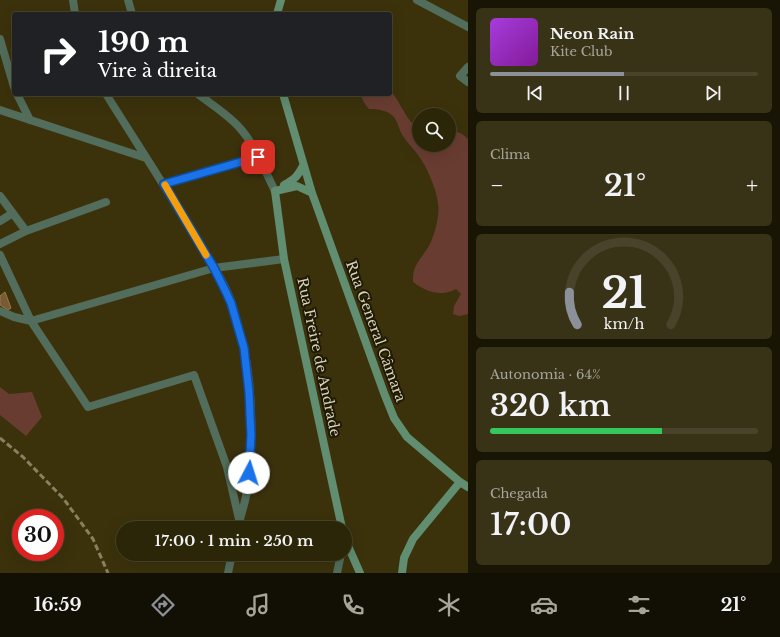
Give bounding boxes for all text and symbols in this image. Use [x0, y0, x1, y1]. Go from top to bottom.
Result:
text: Neon Rain [550, 24, 634, 43]
text: 190 m [98, 25, 189, 60]
icon: right [32, 28, 84, 80]
text: Kite Club [550, 43, 613, 60]
text: Vire à direita [98, 60, 217, 82]
icon: previous [524, 82, 546, 104]
icon: pause [613, 82, 635, 104]
icon: next [702, 82, 724, 104]
map controls [412, 108, 456, 152]
button: search [412, 108, 456, 152]
pin [241, 140, 275, 174]
icon: arrive [247, 146, 269, 168]
text: Clima [490, 146, 530, 163]
text: 21° [604, 167, 646, 204]
text: − [490, 172, 504, 199]
text: + [746, 172, 758, 199]
street label: Rua General Câmara [342, 258, 410, 404]
text: 21 [601, 267, 647, 318]
street label: Rua Freire de Andrade [293, 276, 345, 438]
text: km/h [604, 314, 644, 332]
text: Autonomia · 64% [490, 366, 601, 383]
text: 320 km [490, 387, 611, 424]
position arrow [228, 452, 270, 494]
text: Chegada [490, 485, 548, 502]
text: 17:00 [490, 506, 572, 543]
speed limit sign: 30 [12, 509, 64, 561]
text: 17:00 · 1 min · 250 m [155, 531, 313, 550]
icon: directions [149, 591, 177, 619]
icon: music [244, 591, 272, 619]
icon: phone [339, 591, 367, 619]
icon: climate [435, 591, 463, 619]
icon: car [530, 591, 558, 619]
icon: filters [625, 591, 653, 619]
text: 16:59 [34, 594, 82, 616]
text: 21° [721, 594, 746, 616]

